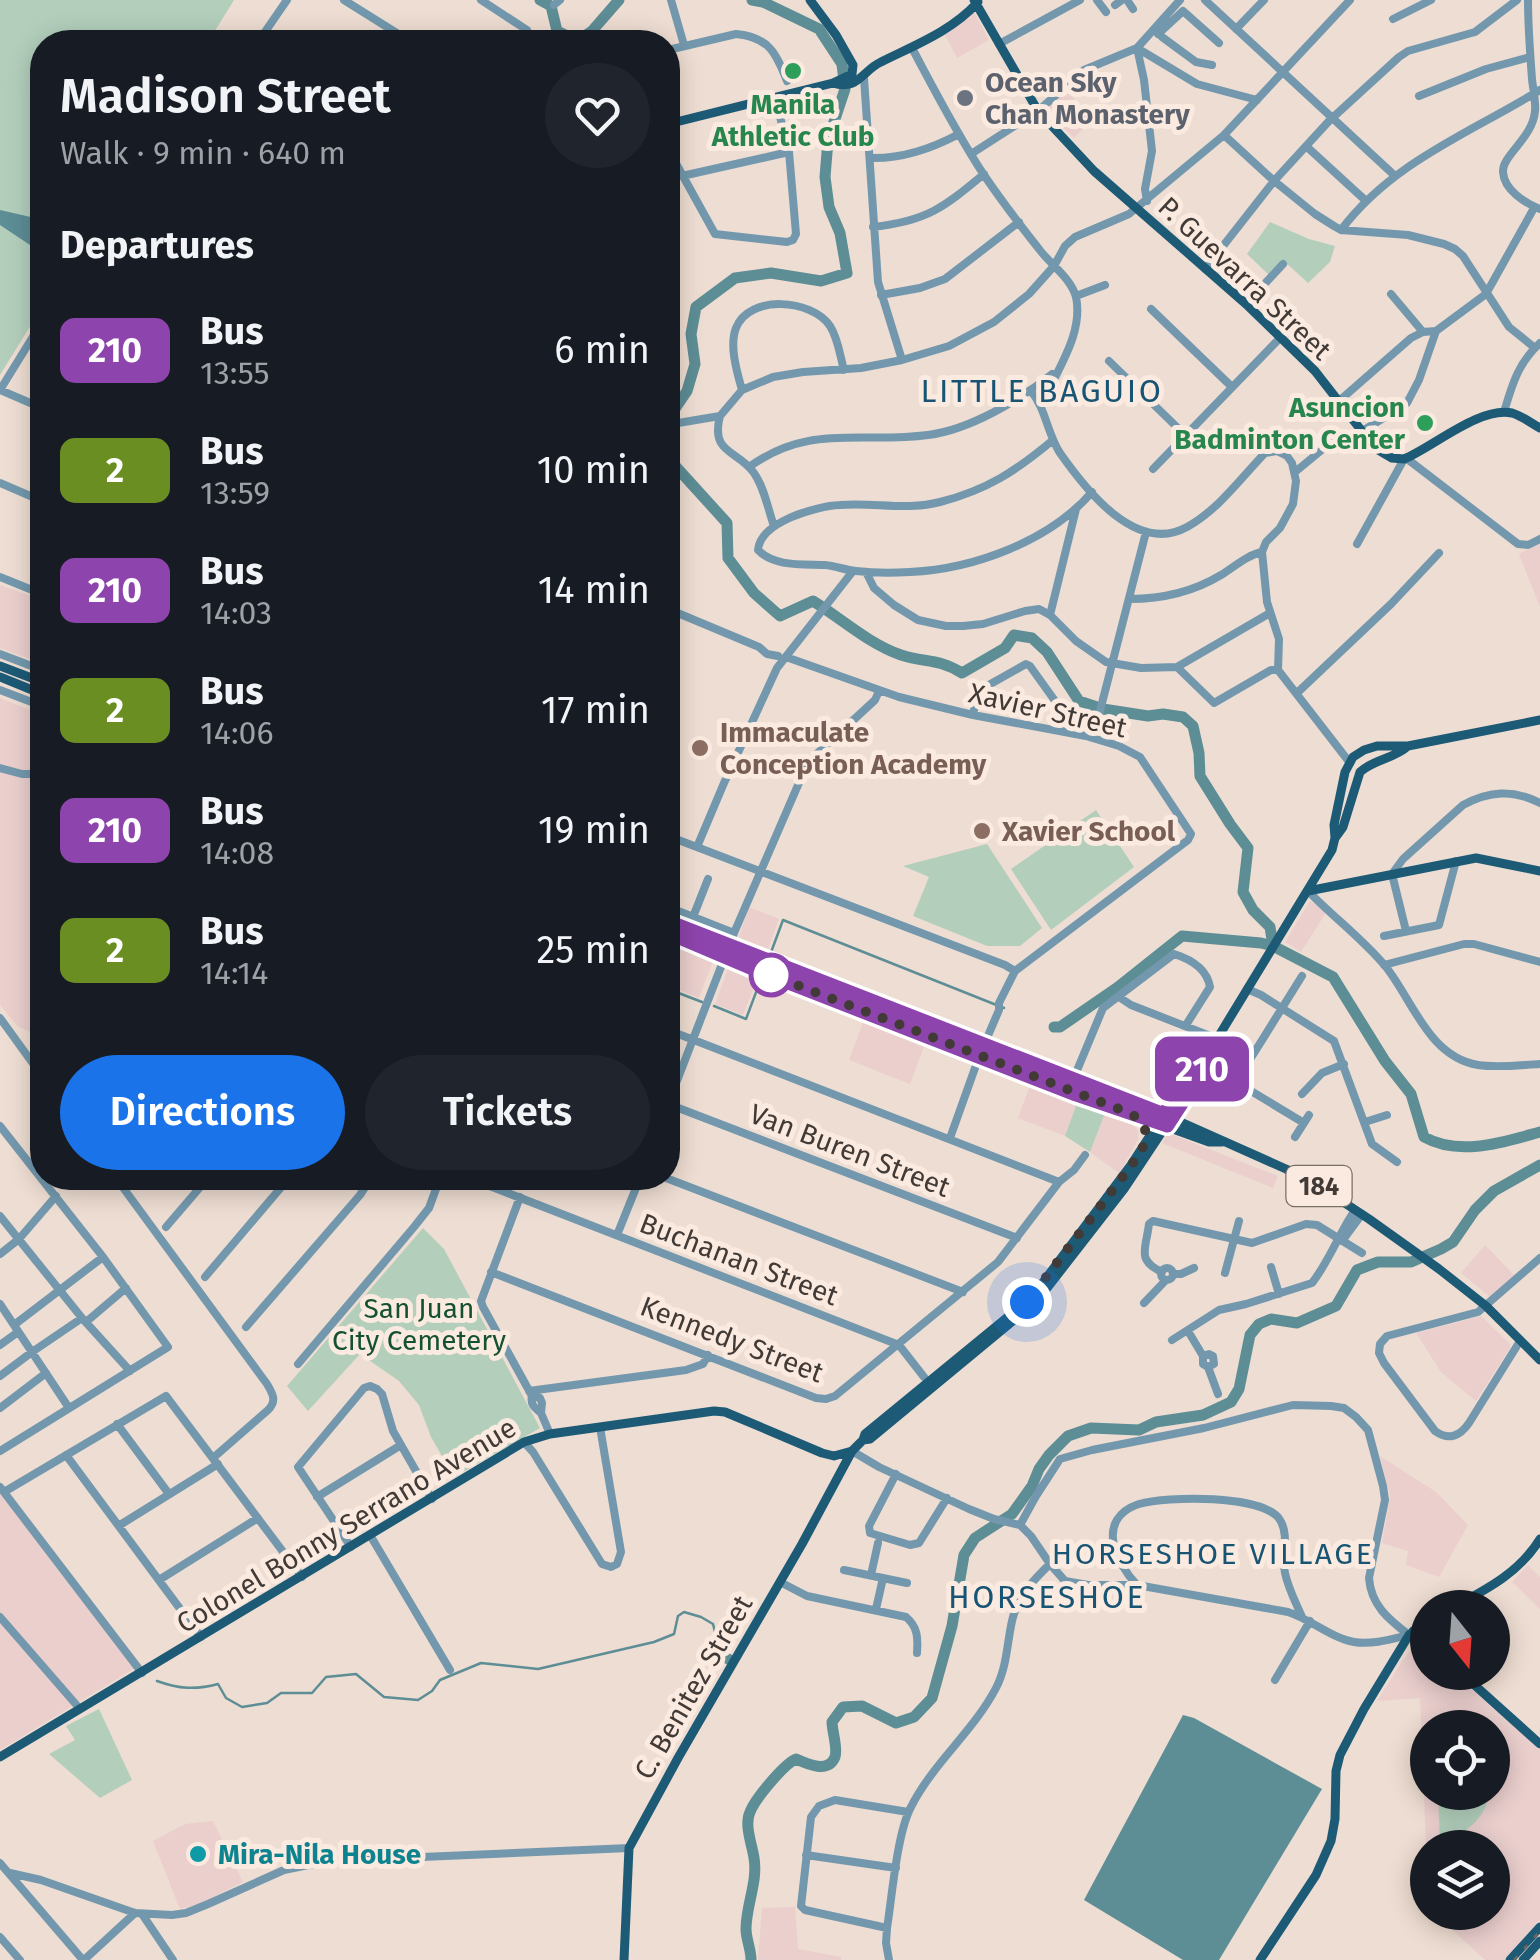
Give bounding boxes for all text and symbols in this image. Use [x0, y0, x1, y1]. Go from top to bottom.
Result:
marker: Manila Athletic Club [782, 60, 804, 82]
button: heart [545, 63, 650, 168]
place label: Ocean Sky Chan Monastery [985, 66, 1190, 131]
text: Madison Street [60, 67, 391, 125]
marker: Ocean Sky Chan Monastery [954, 87, 976, 109]
place label: Manila Athletic Club [711, 88, 874, 153]
text: Walk · 9 min · 640 m [60, 134, 346, 172]
street label: P. Guevarra Street [1152, 190, 1338, 367]
text: Departures [60, 222, 254, 268]
text: Bus [200, 308, 264, 354]
text: 6 min [554, 327, 650, 373]
text: 210 [88, 329, 142, 371]
text: 13:55 [200, 354, 270, 392]
district label: LITTLE BAGUIO [921, 372, 1163, 410]
place label: Asuncion Badminton Center [1174, 391, 1406, 456]
marker: Asuncion Badminton Center [1414, 412, 1436, 434]
text: Bus [200, 428, 264, 474]
text: 10 min [537, 447, 650, 493]
text: 2 [106, 449, 124, 491]
text: 13:59 [200, 474, 270, 512]
text: Bus [200, 548, 264, 594]
text: 14 min [538, 567, 650, 613]
text: 210 [88, 569, 142, 611]
text: 14:03 [200, 594, 272, 632]
text: Bus [200, 668, 264, 714]
street label: Xavier Street [966, 676, 1131, 745]
text: 17 min [541, 687, 650, 733]
text: 2 [106, 689, 124, 731]
text: 14:06 [200, 714, 273, 752]
place label: Immaculate Conception Academy [720, 716, 987, 781]
marker: Immaculate Conception Academy [689, 737, 711, 759]
text: Bus [200, 788, 264, 834]
text: 19 min [538, 807, 650, 853]
text: 210 [88, 809, 142, 851]
place label: Xavier School [1001, 815, 1176, 848]
marker: Xavier School [971, 820, 993, 842]
text: 14:08 [200, 834, 274, 872]
text: Bus [200, 908, 264, 954]
text: 25 min [537, 927, 650, 973]
text: 2 [106, 929, 124, 971]
text: 14:14 [200, 954, 268, 992]
unlabelled marker [750, 954, 792, 996]
line badge: 210 [1144, 1036, 1260, 1102]
text: 210 [1175, 1048, 1229, 1090]
button: Directions [60, 1055, 345, 1170]
button: Tickets [365, 1055, 650, 1170]
street label: Van Buren Street [745, 1097, 955, 1204]
road number: 184 [1286, 1166, 1352, 1206]
street label: Buchanan Street [635, 1206, 843, 1313]
your location [1002, 1277, 1052, 1327]
street label: Kennedy Street [636, 1289, 829, 1390]
park label: San Juan City Cemetery [332, 1292, 506, 1357]
street label: Colonel Bonny Serrano Avenue [171, 1411, 522, 1640]
district label: HORSESHOE VILLAGE [1052, 1536, 1374, 1572]
district label: HORSESHOE [948, 1578, 1146, 1616]
street label: C. Benitez Street [627, 1589, 760, 1785]
north arrow [1410, 1590, 1510, 1690]
map controls [1410, 1590, 1510, 1930]
button: locate [1410, 1710, 1510, 1810]
button: layers [1410, 1830, 1510, 1930]
place label: Mira-Nila House [218, 1838, 421, 1871]
marker: Mira-Nila House [187, 1843, 209, 1865]

